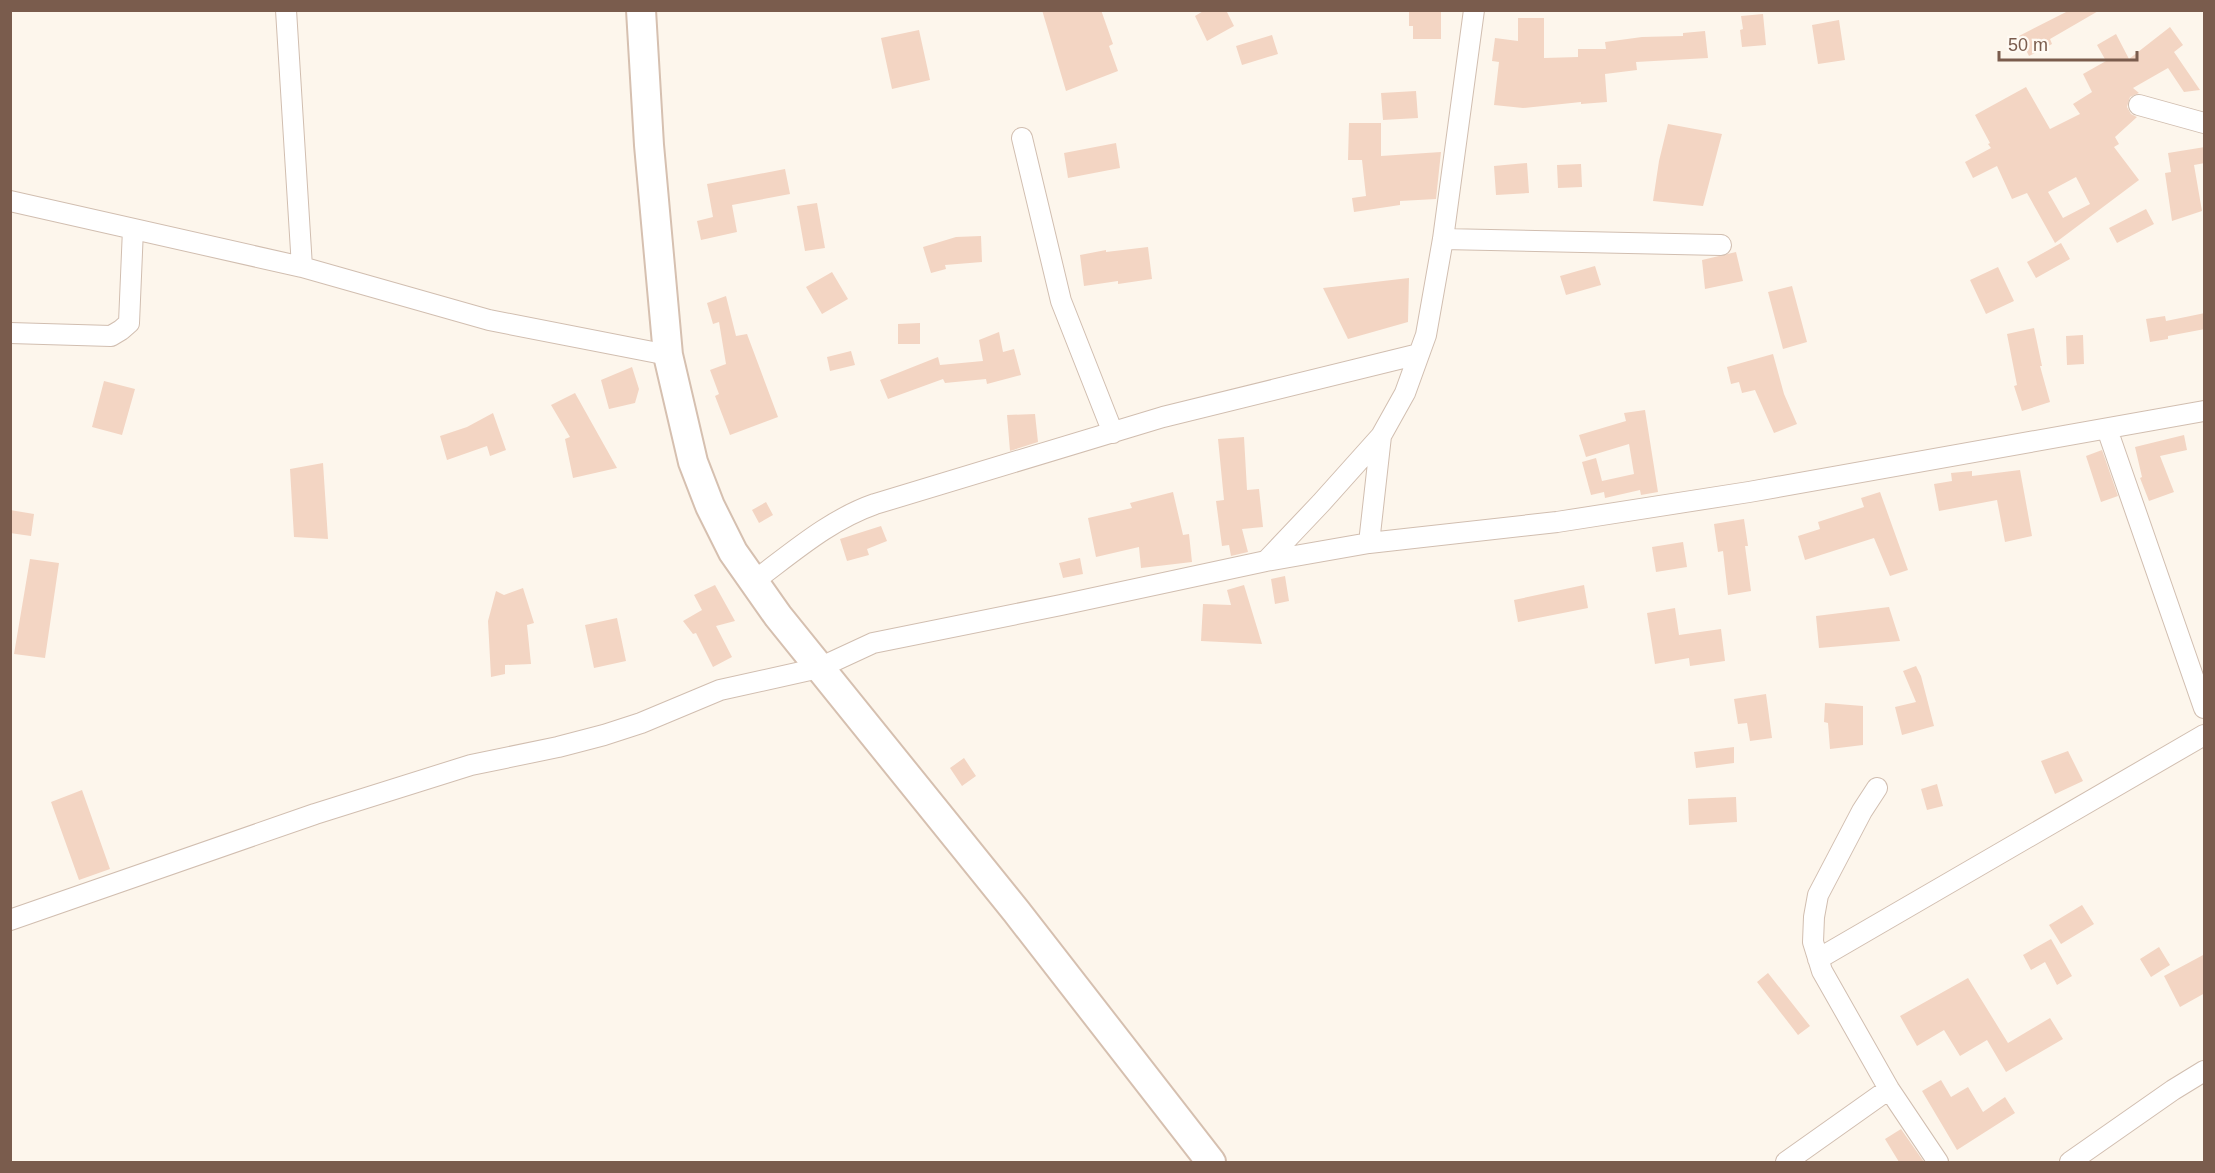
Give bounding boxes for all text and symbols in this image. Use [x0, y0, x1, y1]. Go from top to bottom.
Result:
scale bar [1999, 24, 2137, 62]
text: 50 m [2008, 35, 2048, 55]

